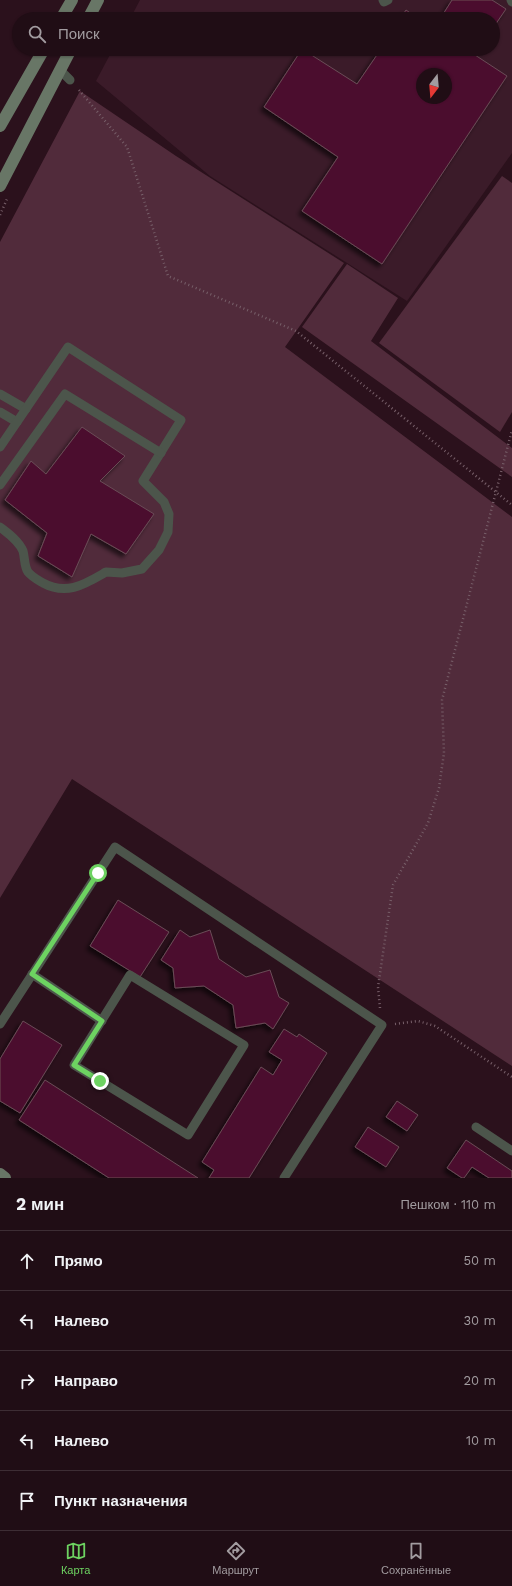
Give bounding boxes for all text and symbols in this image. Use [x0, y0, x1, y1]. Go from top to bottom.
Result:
search box [12, 12, 500, 56]
icon: search [26, 23, 48, 45]
text: Поиск [58, 25, 100, 43]
north arrow [416, 68, 452, 104]
route start [89, 864, 107, 882]
route end [91, 1072, 109, 1090]
text: 2 мин [16, 1194, 64, 1214]
text: Пешком · 110 m [400, 1197, 496, 1212]
icon: ahead [16, 1250, 38, 1272]
text: Прямо [54, 1252, 103, 1270]
text: 50 m [464, 1253, 496, 1268]
icon: left [16, 1310, 38, 1332]
text: Налево [54, 1312, 109, 1330]
text: 30 m [464, 1313, 496, 1328]
icon: right [16, 1370, 38, 1392]
text: Направо [54, 1372, 118, 1390]
text: 20 m [464, 1373, 496, 1388]
icon: left [16, 1430, 38, 1452]
text: Налево [54, 1432, 109, 1450]
text: 10 m [466, 1433, 496, 1448]
icon: arrive [16, 1490, 38, 1512]
text: Пункт назначения [54, 1492, 187, 1510]
tab: Карта [61, 1540, 90, 1577]
tab: Маршрут [212, 1540, 259, 1577]
tab: Сохранённые [381, 1540, 451, 1577]

